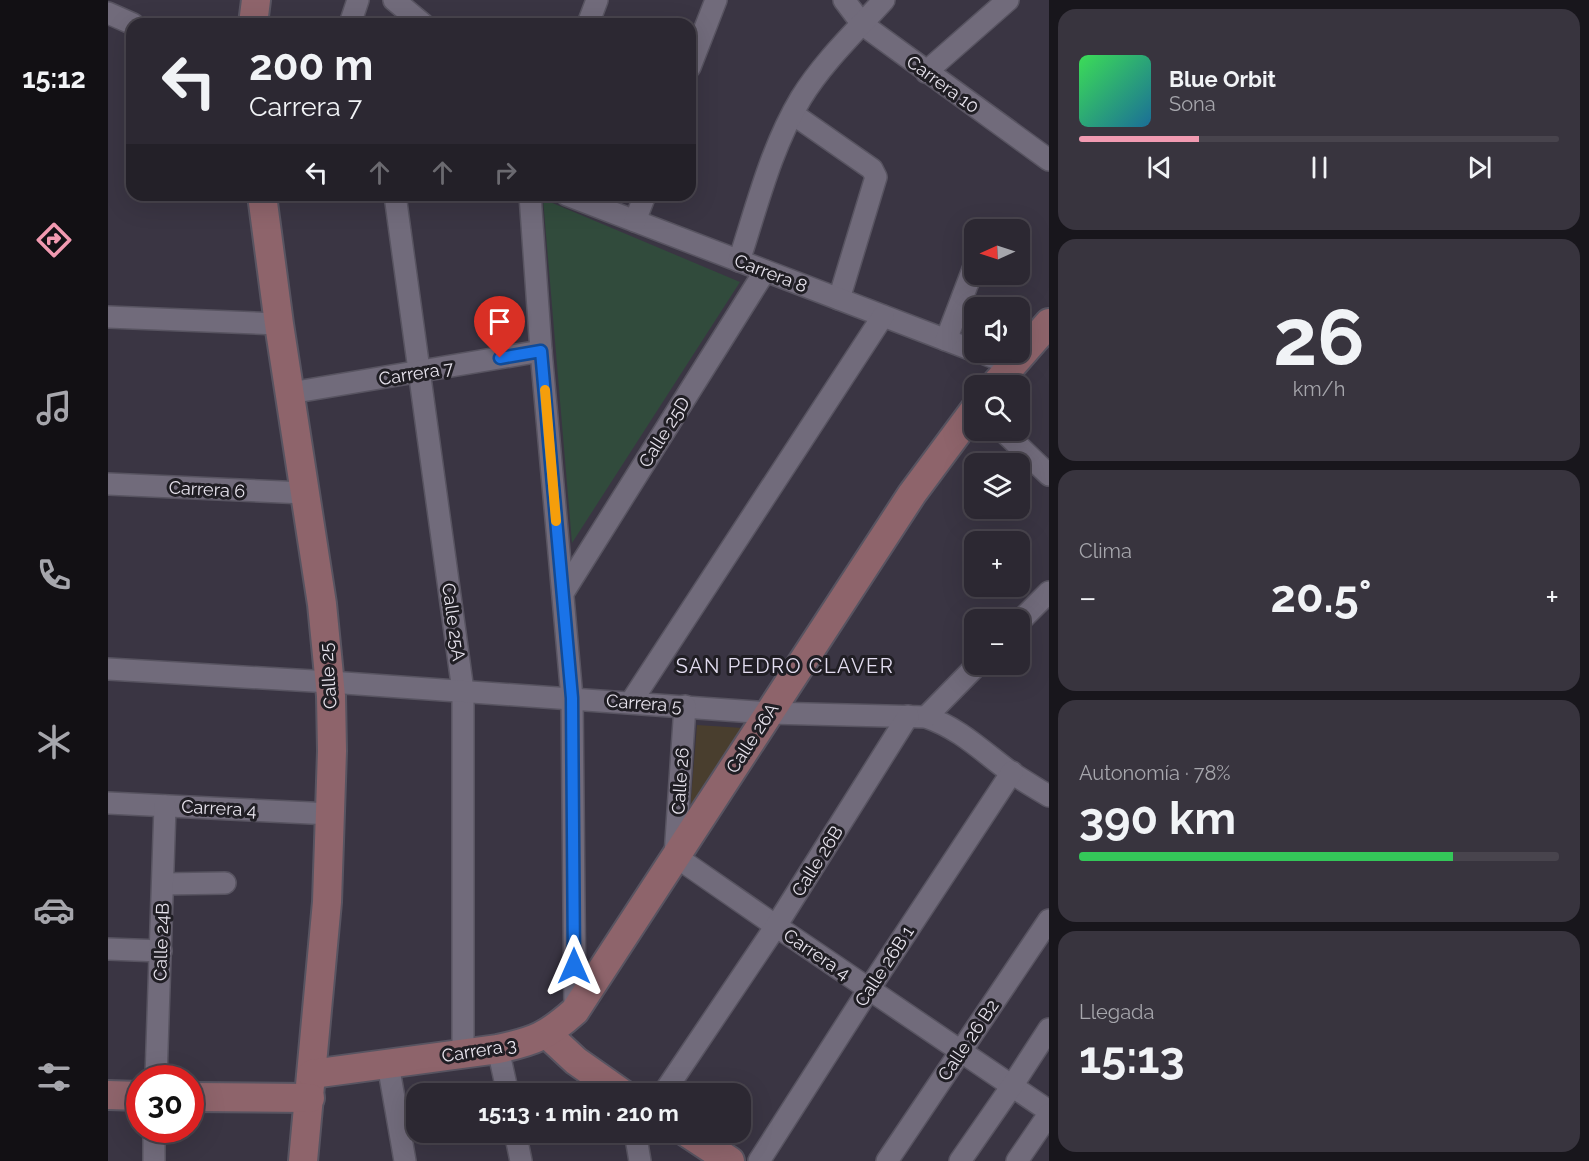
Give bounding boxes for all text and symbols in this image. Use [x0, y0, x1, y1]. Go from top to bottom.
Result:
text: 200 m [249, 41, 373, 90]
icon: left [150, 42, 228, 120]
street label: Carrera 10 [903, 51, 983, 117]
text: 15:12 [22, 63, 86, 94]
text: Blue Orbit [1169, 66, 1276, 92]
text: Carrera 7 [249, 91, 362, 122]
text: Sona [1169, 92, 1216, 116]
icon: previous [1143, 151, 1176, 184]
icon: pause [1303, 151, 1336, 184]
icon: next [1463, 151, 1496, 184]
icon: left [300, 156, 333, 189]
icon: ahead [363, 156, 396, 189]
icon: ahead [426, 156, 459, 189]
icon: right [489, 156, 522, 189]
icon: directions [33, 219, 75, 261]
north arrow [964, 219, 1030, 285]
map controls [964, 219, 1030, 675]
street label: Carrera 8 [732, 250, 810, 296]
text: 26 [1273, 292, 1365, 383]
pin [474, 296, 525, 358]
button: sound [964, 297, 1030, 363]
icon: arrive [483, 305, 516, 338]
street label: Carrera 7 [377, 357, 455, 389]
button: search [964, 375, 1030, 441]
text: km/h [1293, 377, 1345, 401]
icon: music [33, 387, 75, 429]
street label: Calle 25D [634, 393, 694, 471]
button: layers [964, 453, 1030, 519]
street label: Carrera 6 [168, 477, 246, 501]
button: + [964, 531, 1030, 597]
text: Clima [1079, 539, 1132, 563]
icon: phone [33, 554, 75, 596]
text: 20.5° [1271, 570, 1371, 623]
text: − [1079, 578, 1097, 617]
text: + [1545, 578, 1559, 617]
street label: Calle 25A [438, 582, 470, 662]
button: − [964, 609, 1030, 675]
street label: Calle 25 [315, 642, 341, 710]
district label: SAN PEDRO CLAVER [676, 654, 894, 678]
street label: Carrera 5 [606, 690, 683, 716]
street label: Calle 26A [722, 699, 782, 777]
icon: climate [33, 721, 75, 763]
street label: Calle 26 [667, 747, 693, 815]
text: Autonomía · 78% [1079, 761, 1231, 785]
text: 390 km [1079, 792, 1236, 845]
street label: Carrera 4 [181, 796, 257, 820]
street label: Calle 26B [787, 822, 847, 900]
icon: car [33, 889, 75, 931]
street label: Calle 24B [149, 903, 173, 981]
street label: Calle 26B 1 [850, 922, 918, 1010]
street label: Carrera 4 [780, 924, 854, 984]
position arrow [542, 934, 606, 998]
street label: Calle 26 B2 [933, 995, 1003, 1085]
text: Llegada [1079, 1000, 1154, 1024]
text: 15:13 [1079, 1031, 1185, 1084]
street label: Carrera 3 [440, 1034, 518, 1066]
icon: filters [33, 1056, 75, 1098]
speed limit sign: 30 [126, 1065, 204, 1143]
text: 15:13 · 1 min · 210 m [478, 1100, 679, 1126]

